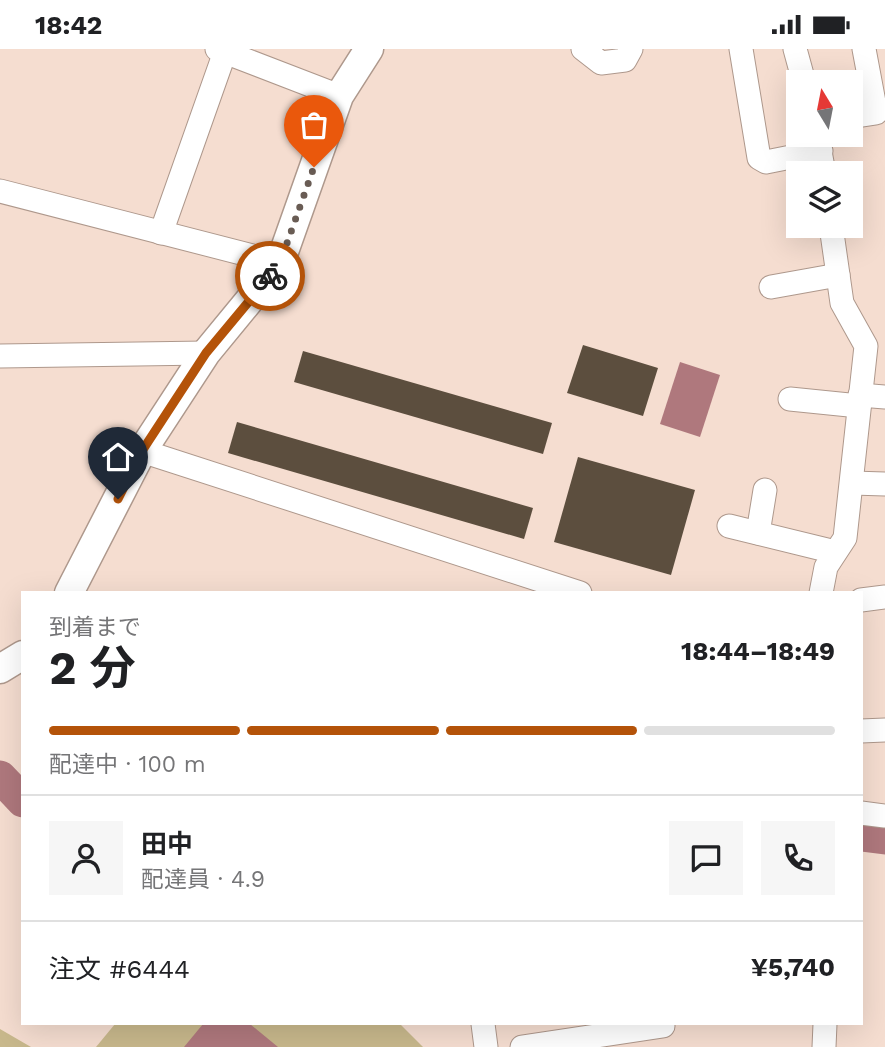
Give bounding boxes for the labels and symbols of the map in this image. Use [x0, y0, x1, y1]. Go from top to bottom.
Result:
north arrow [786, 70, 863, 147]
pin [284, 95, 344, 167]
courier [235, 241, 305, 311]
pin [88, 427, 148, 499]

